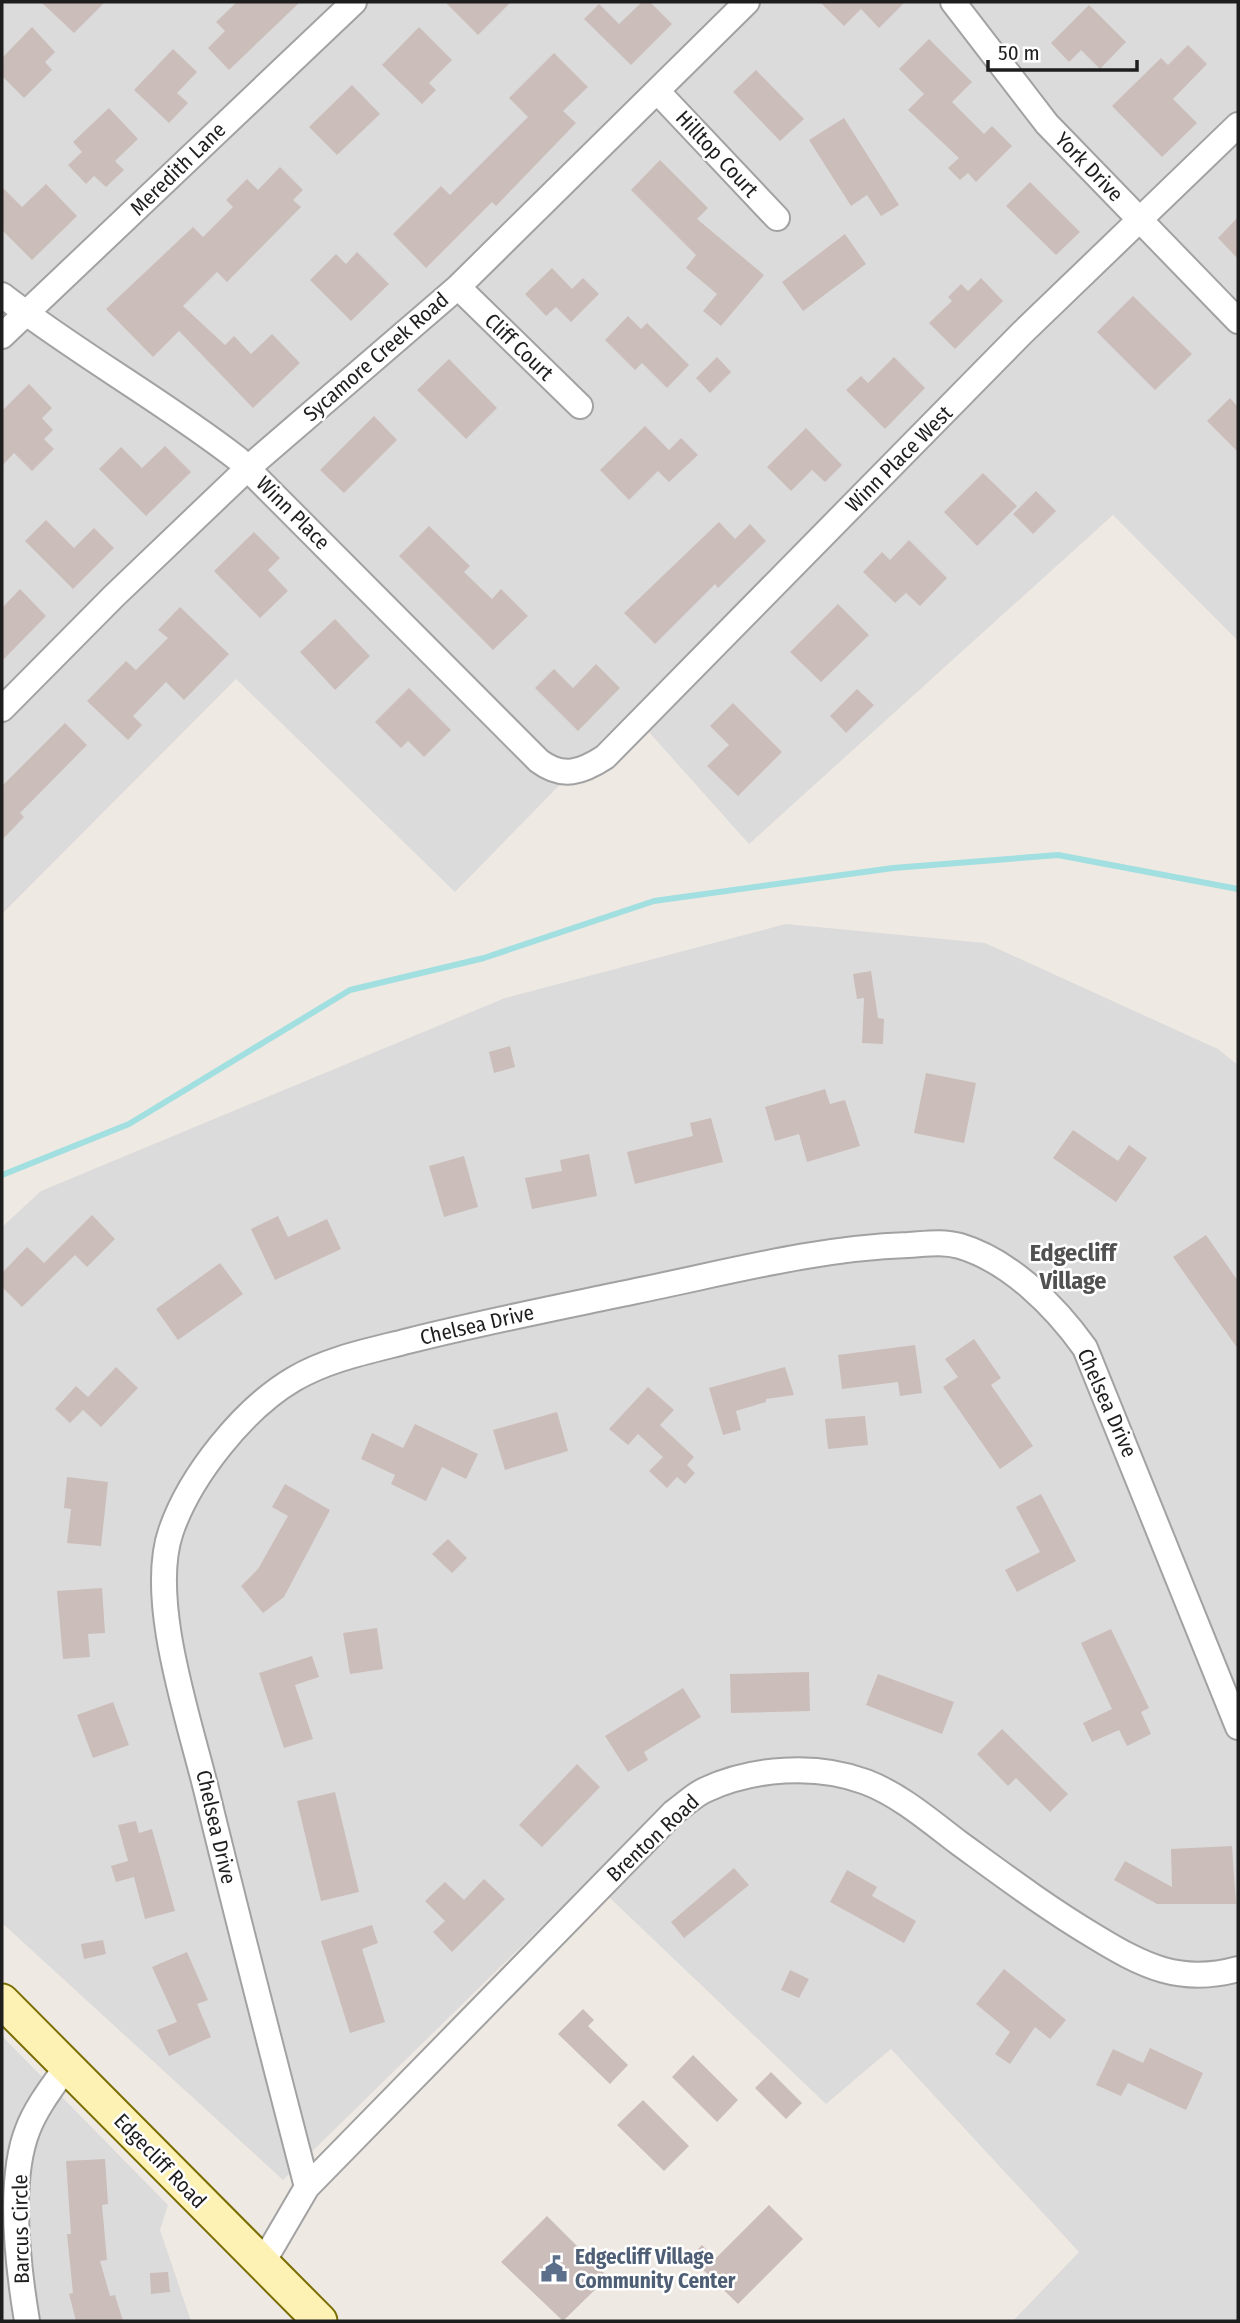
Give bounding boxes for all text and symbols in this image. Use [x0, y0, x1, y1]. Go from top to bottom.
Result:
scale bar [988, 28, 1137, 72]
text: 50 m [998, 40, 1040, 66]
street label: Hilltop Court [670, 105, 764, 203]
street label: Meredith Lane [125, 117, 231, 221]
street label: York Drive [1050, 127, 1128, 207]
street label: Sycamore Creek Road [298, 287, 454, 427]
street label: Cliff Court [479, 308, 559, 386]
street label: Winn Place West [840, 400, 958, 518]
street label: Winn Place [251, 471, 335, 555]
district label: Edgecliff Village [1030, 1239, 1118, 1295]
street label: Chelsea Drive [417, 1299, 537, 1351]
street label: Chelsea Drive [1071, 1345, 1143, 1461]
street label: Chelsea Drive [190, 1767, 242, 1887]
street label: Brenton Road [601, 1789, 705, 1887]
street label: Edgecliff Road [108, 2108, 212, 2214]
street label: Barcus Circle [7, 2174, 35, 2284]
place label: Edgecliff Village Community Center [575, 2244, 736, 2294]
public building icon: Edgecliff Village Community Center [539, 2254, 569, 2284]

